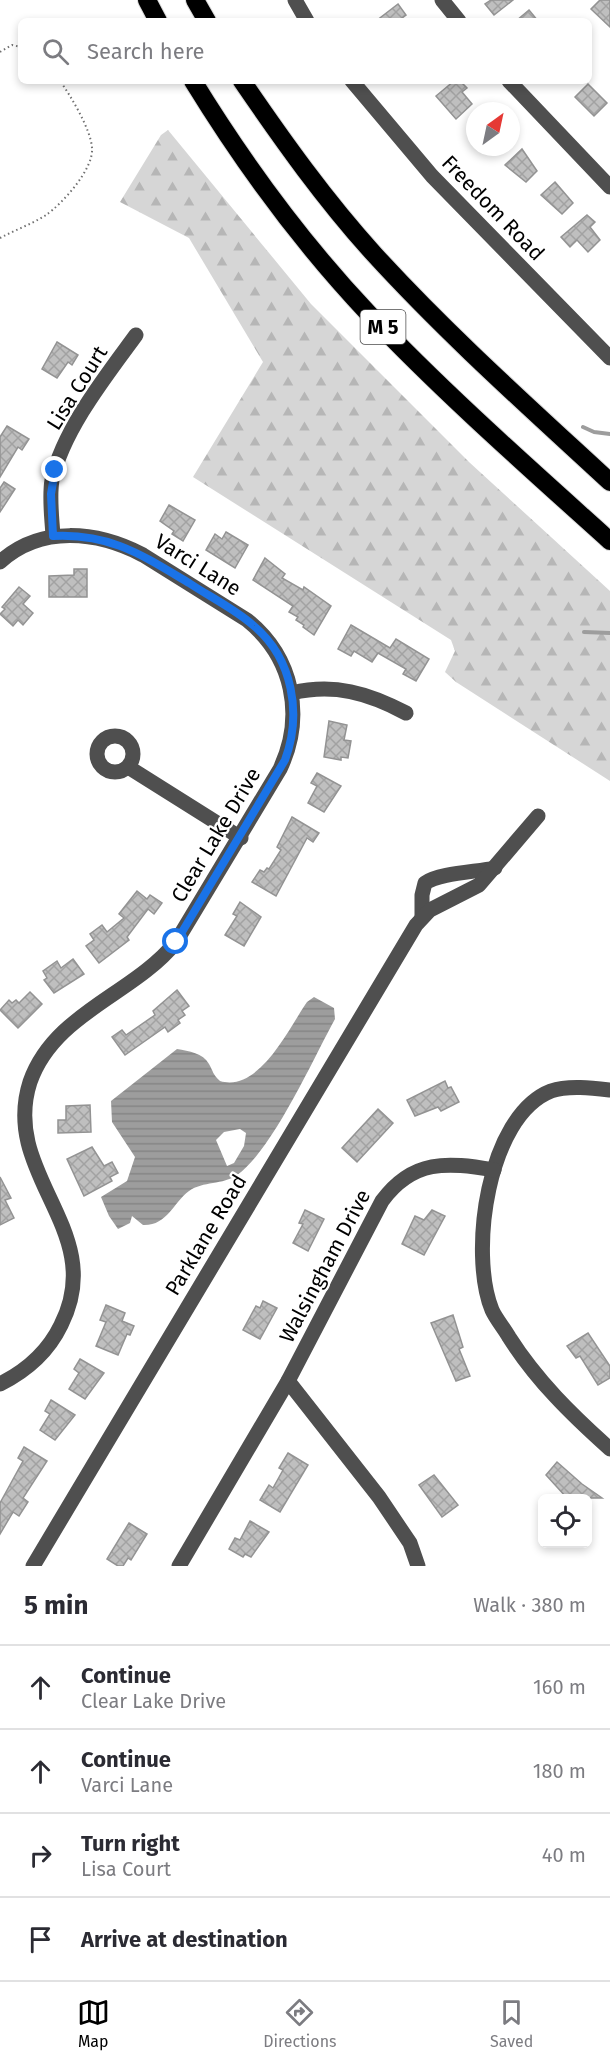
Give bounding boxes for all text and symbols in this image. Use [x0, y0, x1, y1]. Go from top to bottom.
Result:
search box [18, 18, 592, 84]
icon: search [39, 35, 72, 68]
text: Search here [87, 38, 205, 65]
north arrow [466, 102, 520, 156]
street label: Freedom Road [436, 150, 550, 266]
road number: M 5 [360, 310, 406, 344]
street label: Lisa Court [41, 341, 113, 435]
route end [41, 456, 67, 482]
street label: Varci Lane [150, 528, 246, 602]
street label: Clear Lake Drive [166, 763, 266, 907]
route start [162, 928, 188, 954]
street label: Parklane Road [160, 1170, 252, 1300]
street label: Walsingham Drive [274, 1185, 376, 1347]
map controls [538, 1494, 592, 1548]
button: locate [538, 1494, 592, 1548]
text: 5 min [24, 1590, 88, 1621]
text: Walk · 380 m [473, 1593, 586, 1617]
text: Continue [81, 1662, 171, 1689]
icon: ahead [24, 1671, 57, 1704]
text: 160 m [533, 1675, 586, 1699]
text: Clear Lake Drive [81, 1689, 226, 1713]
text: Continue [81, 1746, 171, 1773]
icon: ahead [24, 1755, 57, 1788]
text: 180 m [533, 1759, 586, 1783]
text: Varci Lane [81, 1773, 173, 1797]
text: Turn right [81, 1830, 180, 1857]
icon: right [24, 1839, 57, 1872]
text: 40 m [542, 1843, 586, 1867]
text: Lisa Court [81, 1857, 171, 1881]
icon: arrive [24, 1923, 57, 1956]
text: Arrive at destination [81, 1926, 288, 1953]
tab: Map [77, 1996, 110, 2051]
tab: Directions [263, 1996, 337, 2051]
tab: Saved [490, 1996, 533, 2051]

